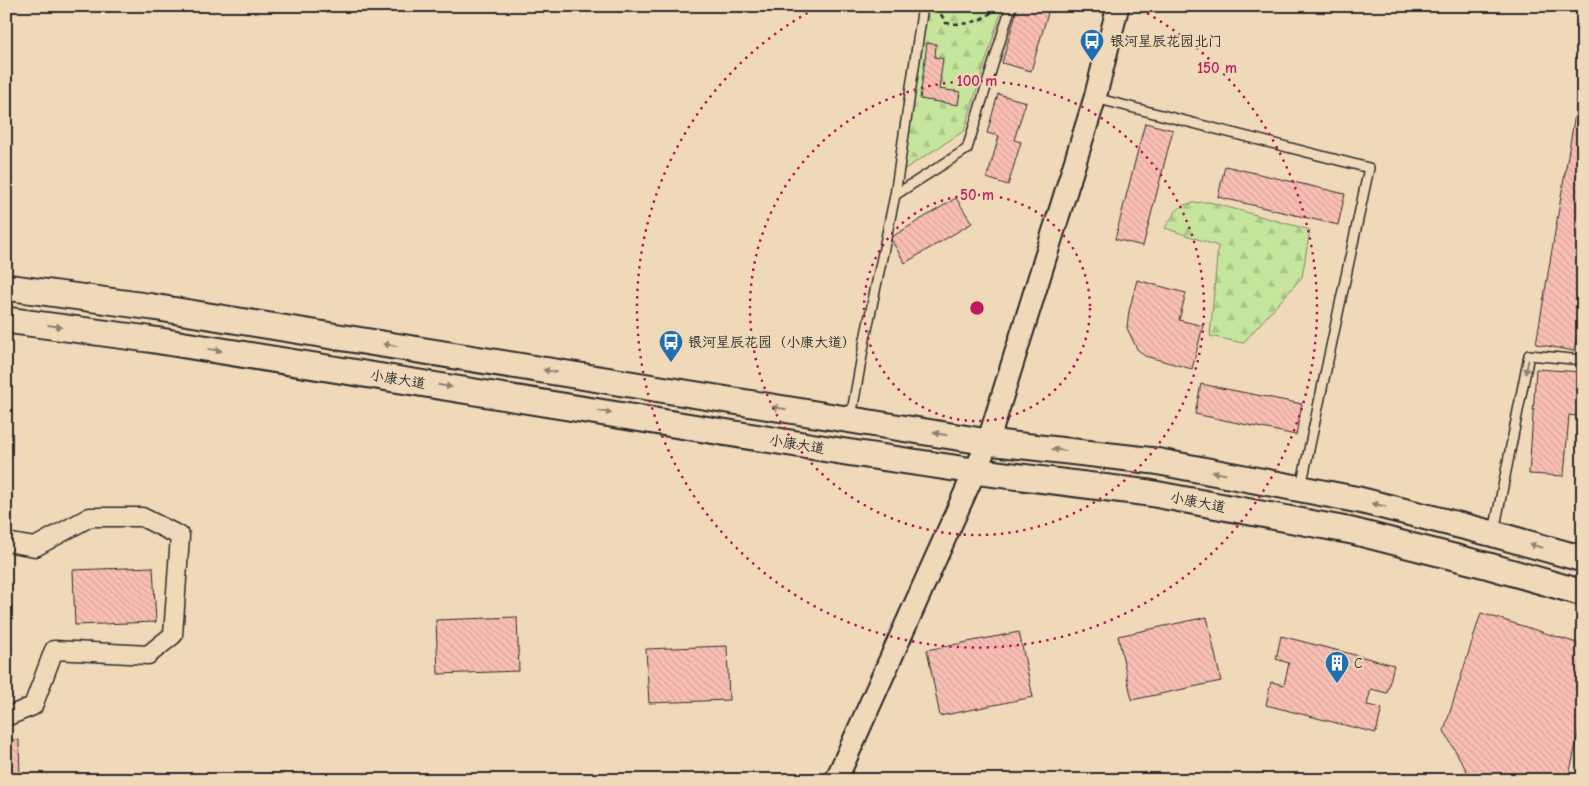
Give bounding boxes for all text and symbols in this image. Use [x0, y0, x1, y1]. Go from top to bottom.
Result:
bus stop icon: 银河星辰花园北门 [1079, 28, 1105, 62]
place label: 银河星辰花园北门 [1110, 33, 1222, 50]
text: 150 m [1197, 59, 1237, 77]
text: 100 m [957, 72, 997, 90]
text: 50 m [960, 186, 994, 204]
centre of rings [968, 299, 986, 317]
one-way arrow [47, 322, 63, 330]
bus stop icon: 银河星辰花园（小康大道） [658, 329, 684, 363]
place label: 银河星辰花园（小康大道） [688, 334, 856, 351]
one-way arrow [381, 340, 397, 348]
one-way arrow [208, 346, 224, 354]
one-way arrow [1522, 360, 1530, 376]
one-way arrow [542, 366, 558, 374]
street label: 小康大道 [369, 367, 427, 392]
one-way arrow [437, 382, 453, 390]
one-way arrow [771, 404, 787, 412]
one-way arrow [598, 409, 614, 417]
one-way arrow [932, 430, 948, 438]
street label: 小康大道 [768, 432, 826, 457]
one-way arrow [1050, 446, 1066, 454]
one-way arrow [1212, 469, 1227, 477]
street label: 小康大道 [1169, 489, 1227, 516]
one-way arrow [1371, 501, 1386, 509]
one-way arrow [1528, 541, 1543, 549]
building icon: C [1324, 650, 1350, 684]
place label: C [1354, 655, 1363, 672]

